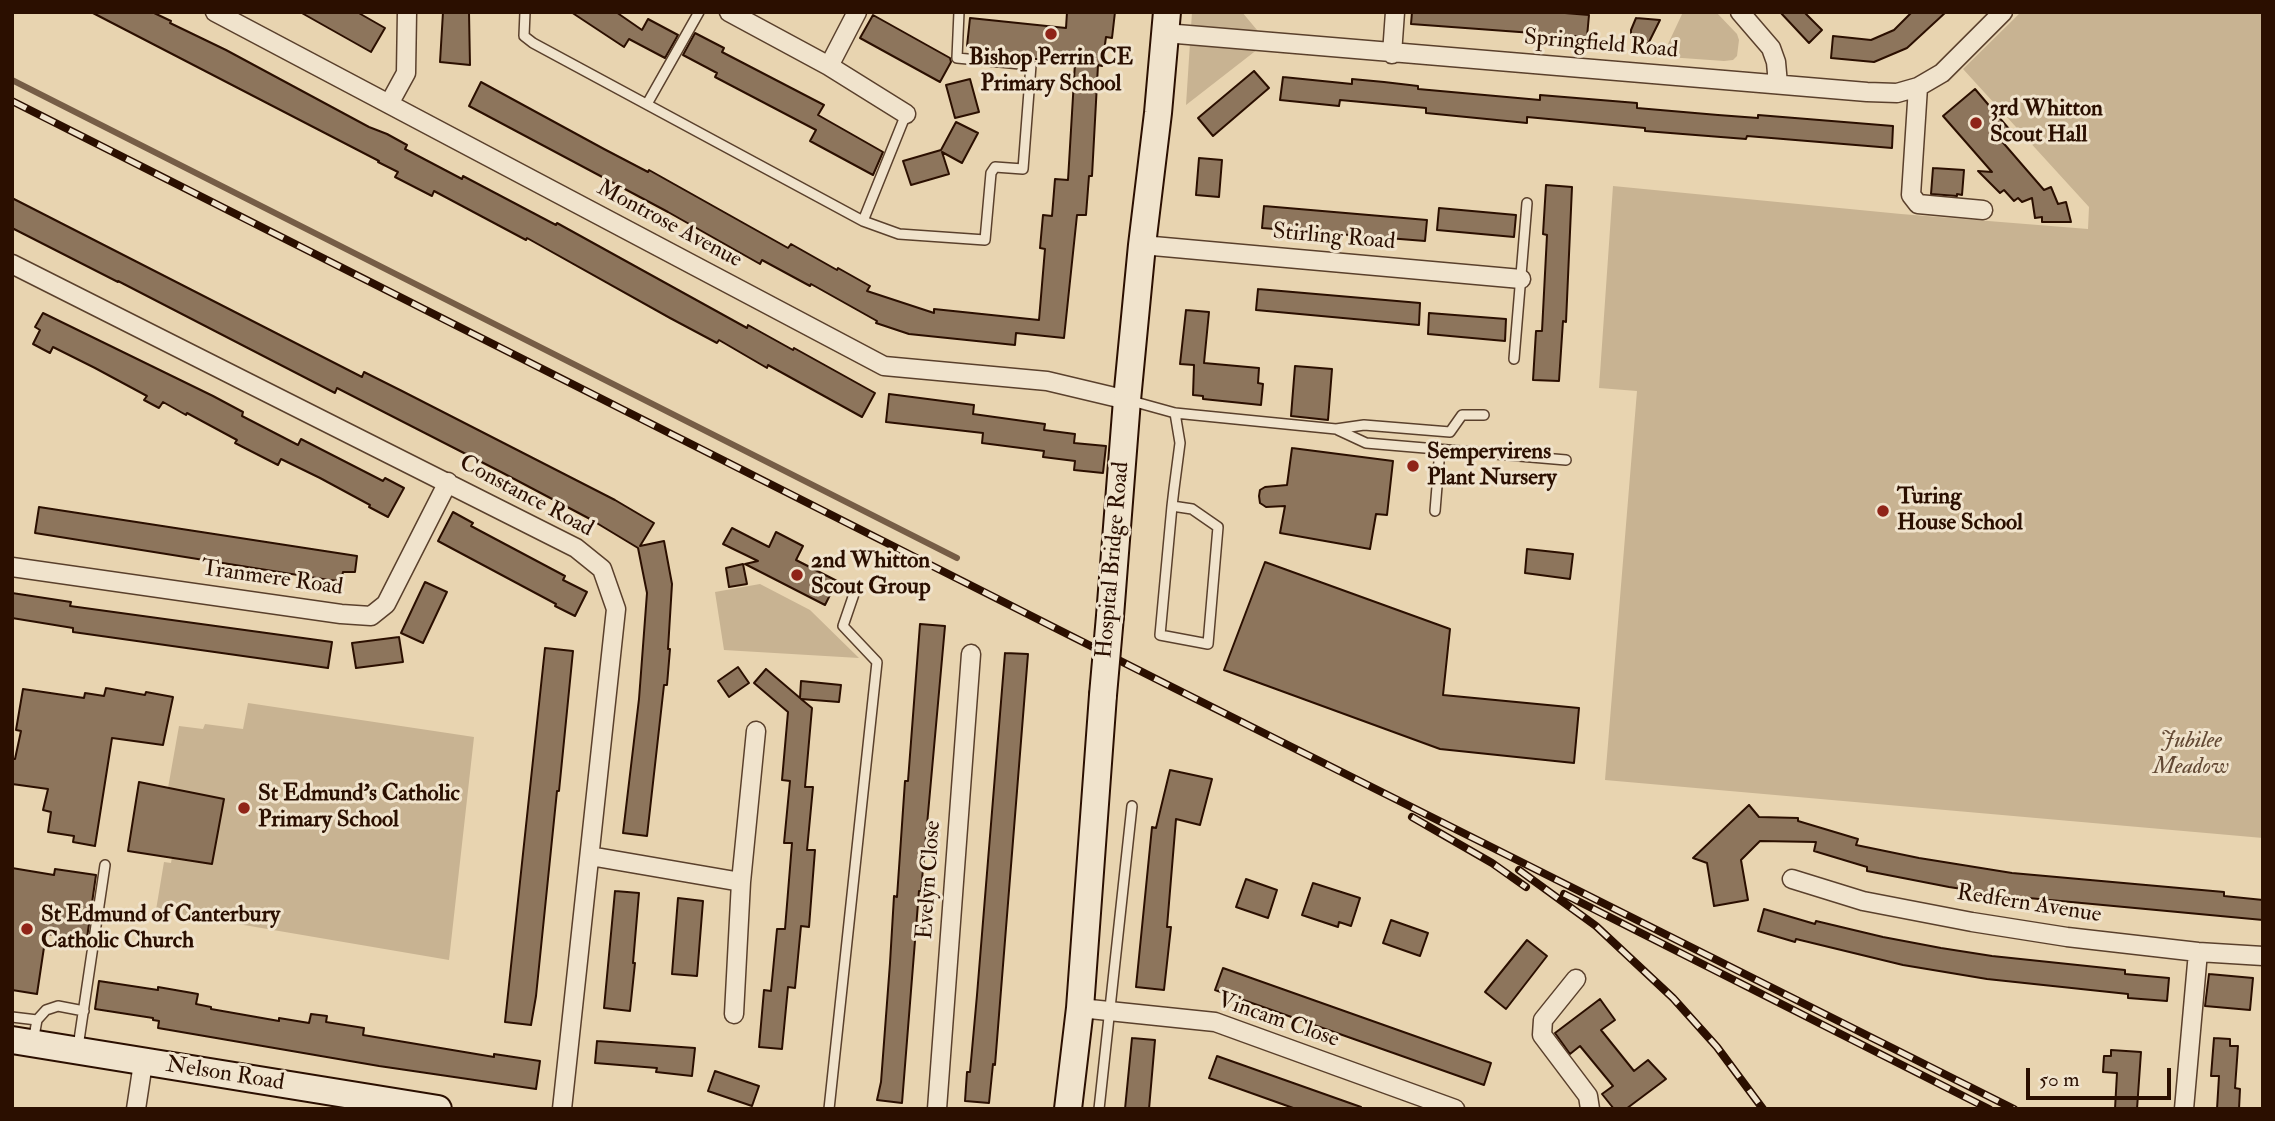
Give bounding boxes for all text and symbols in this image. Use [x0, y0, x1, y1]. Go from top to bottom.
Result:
street label: Springfield Road [1523, 25, 1679, 65]
marker: Bishop Perrin CE Primary School [1043, 26, 1059, 42]
place label: Bishop Perrin CE Primary School [969, 45, 1133, 99]
place label: 3rd Whitton Scout Hall [1990, 96, 2103, 150]
marker: 3rd Whitton Scout Hall [1968, 115, 1984, 131]
street label: Montrose Avenue [592, 175, 746, 275]
street label: Stirling Road [1272, 219, 1396, 257]
place label: Sempervirens Plant Nursery [1427, 439, 1557, 493]
street label: Constance Road [454, 450, 598, 544]
marker: Sempervirens Plant Nursery [1405, 458, 1421, 474]
street label: Hospital Bridge Road [1092, 461, 1136, 659]
place label: Turing House School [1897, 484, 2023, 538]
marker: Turing House School [1875, 503, 1891, 519]
place label: 2nd Whitton Scout Group [811, 548, 931, 602]
street label: Tranmere Road [199, 555, 345, 603]
marker: 2nd Whitton Scout Group [789, 567, 805, 583]
park label: Jubilee Meadow [2153, 728, 2229, 782]
place label: St Edmund's Catholic Primary School [258, 781, 460, 835]
marker: St Edmund's Catholic Primary School [236, 800, 252, 816]
street label: Evelyn Close [912, 820, 948, 940]
street label: Redfern Avenue [1955, 880, 2103, 930]
place label: St Edmund of Canterbury Catholic Church [41, 902, 280, 956]
marker: St Edmund of Canterbury Catholic Church [19, 921, 35, 937]
street label: Vincam Close [1214, 987, 1342, 1055]
street label: Nelson Road [164, 1052, 286, 1098]
scale bar [2030, 1054, 2175, 1098]
text: 50 m [2039, 1066, 2080, 1093]

